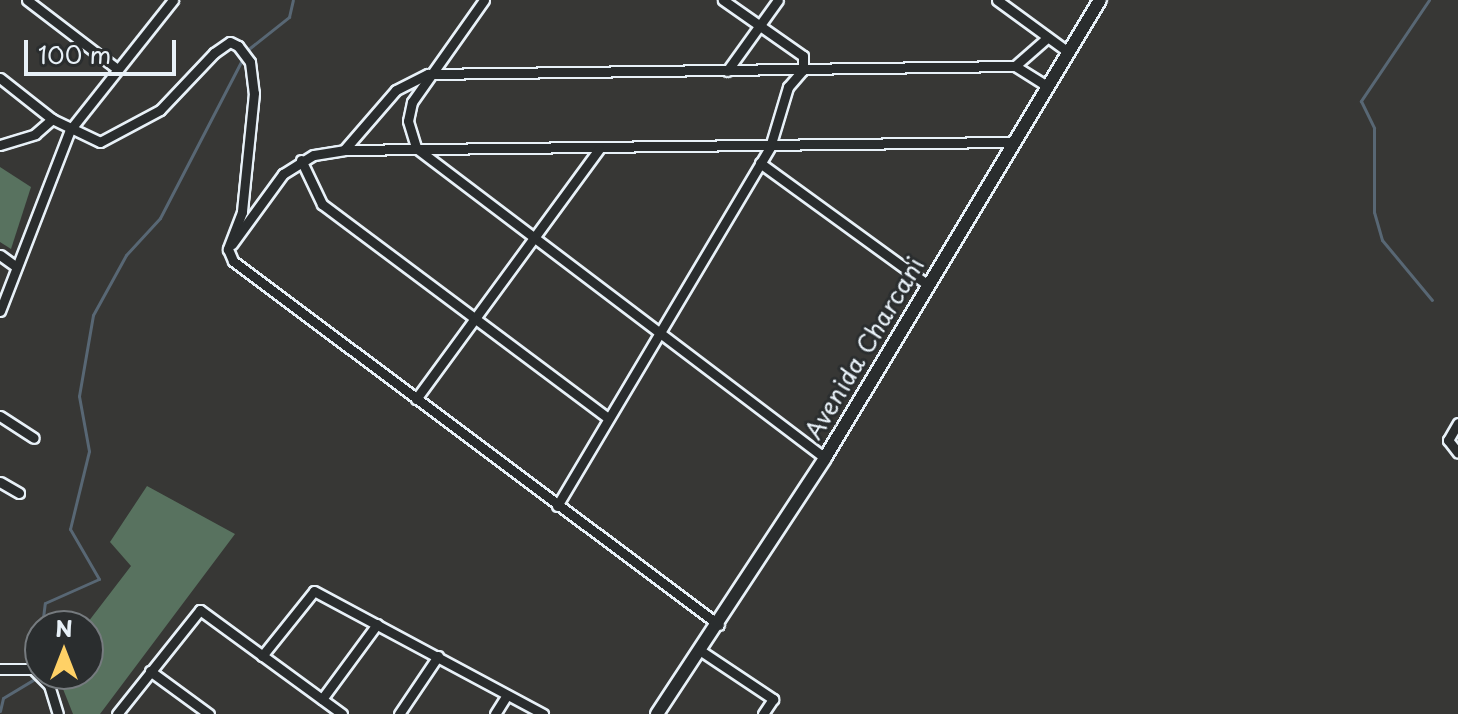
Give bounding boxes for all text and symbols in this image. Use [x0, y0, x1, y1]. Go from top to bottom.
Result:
scale bar [28, 24, 180, 74]
text: 100 m [38, 36, 111, 72]
street label: Avenida Charcani [798, 252, 930, 444]
north arrow [24, 610, 104, 690]
text: N [55, 611, 73, 644]

